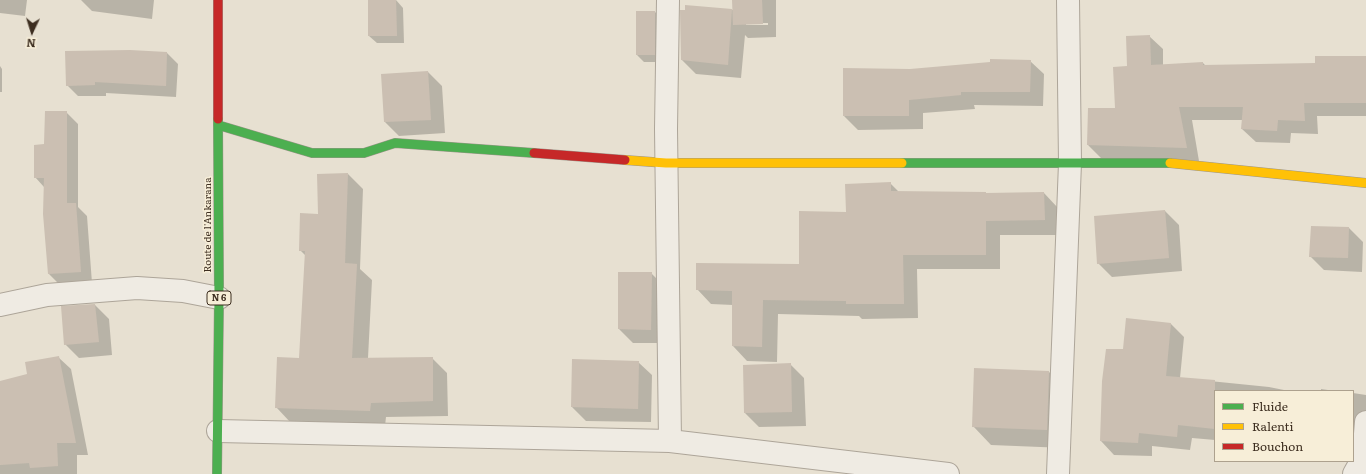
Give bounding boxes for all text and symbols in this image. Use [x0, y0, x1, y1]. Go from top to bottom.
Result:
north arrow [12, 12, 52, 52]
text: N [26, 36, 36, 52]
street label: Route de l'Ankarana [202, 177, 214, 273]
road number: N 6 [207, 291, 231, 305]
legend [1214, 390, 1354, 462]
text: Fluide [1252, 397, 1288, 415]
text: Ralenti [1252, 417, 1293, 435]
text: Bouchon [1252, 437, 1303, 455]

